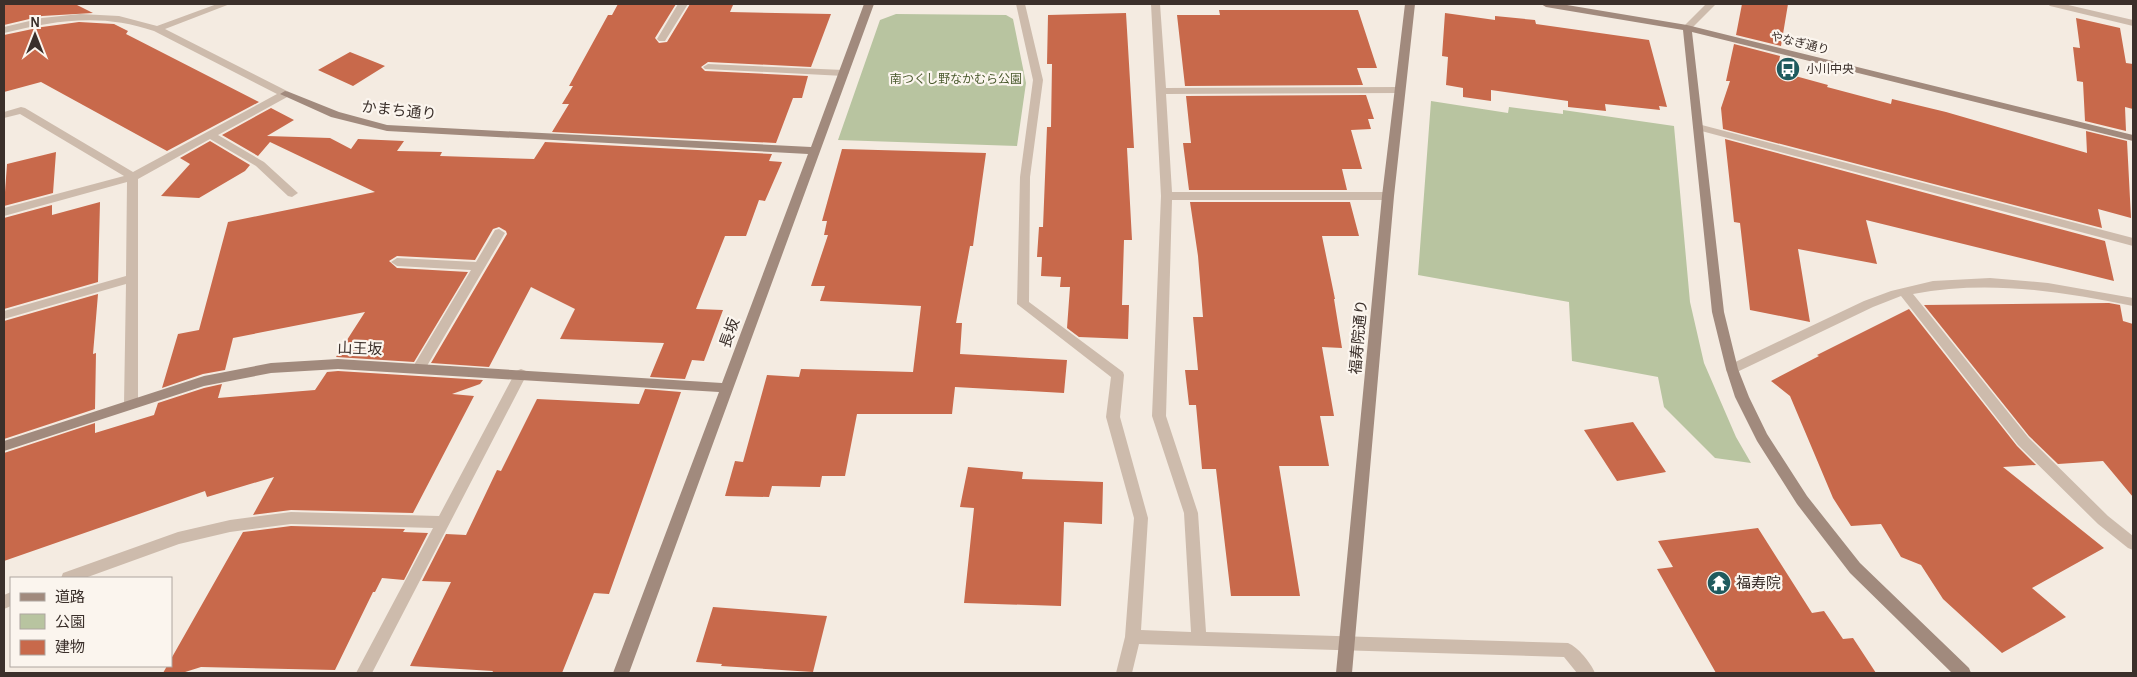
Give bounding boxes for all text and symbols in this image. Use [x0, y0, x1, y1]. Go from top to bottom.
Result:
north arrow [10, 10, 60, 60]
text: N [30, 16, 40, 30]
street label: やなぎ通り [1769, 29, 1831, 56]
bus stop icon: 小川中央 [1775, 56, 1801, 82]
place label: 小川中央 [1806, 62, 1854, 75]
park label: 南つくし野なかむら公園 [890, 72, 1022, 85]
street label: かまち通り [361, 99, 437, 122]
street label: 福寿院通り [1347, 299, 1370, 375]
street label: 長坂 [717, 316, 742, 350]
street label: 山王坂 [337, 340, 383, 357]
temple icon: 福寿院 [1706, 570, 1732, 596]
place label: 福寿院 [1736, 575, 1781, 591]
legend [10, 577, 172, 667]
text: 道路 [55, 589, 85, 605]
text: 公園 [55, 614, 85, 630]
text: 建物 [55, 639, 85, 655]

